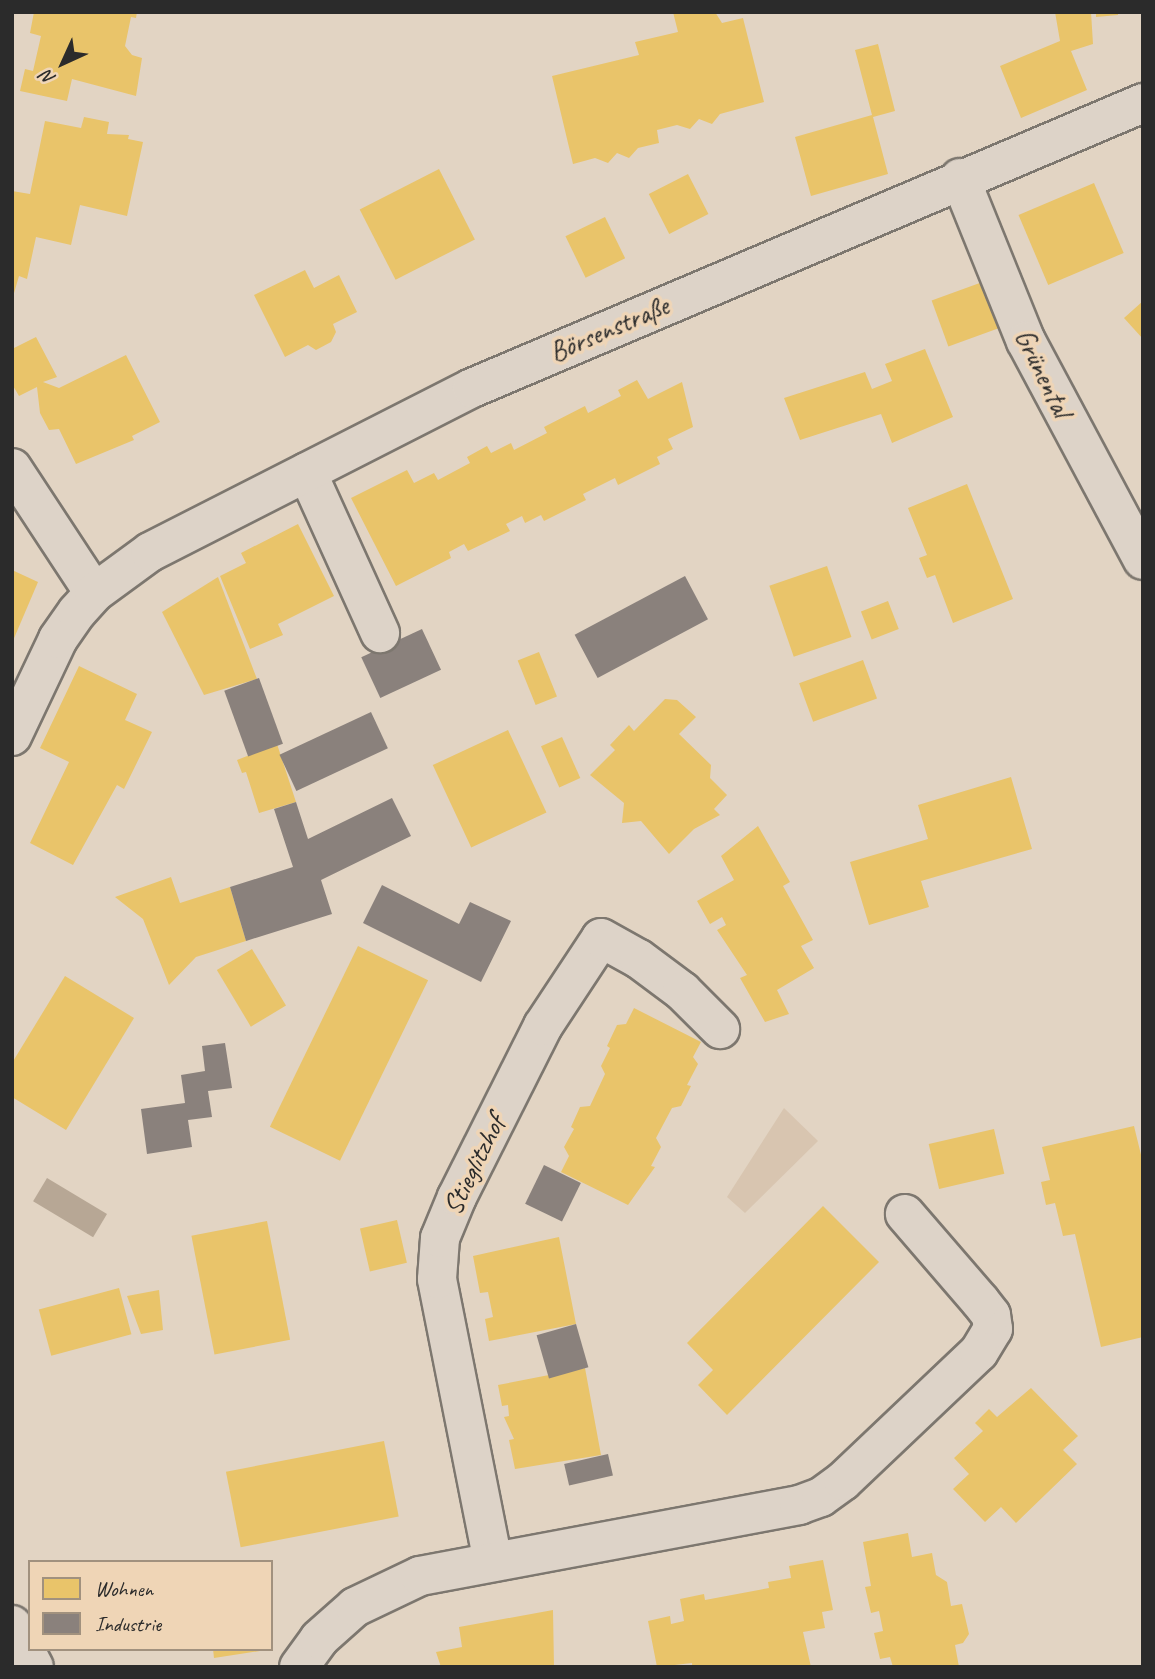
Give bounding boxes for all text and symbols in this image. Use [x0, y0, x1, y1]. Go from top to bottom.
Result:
north arrow [28, 28, 98, 98]
text: N [36, 65, 61, 90]
street label: Börsenstraße [544, 289, 674, 369]
street label: Grünental [1007, 324, 1079, 422]
street label: Stieglitzhof [436, 1110, 512, 1220]
legend [28, 1560, 273, 1651]
text: Wohnen [95, 1576, 153, 1602]
text: Industrie [95, 1611, 161, 1637]

